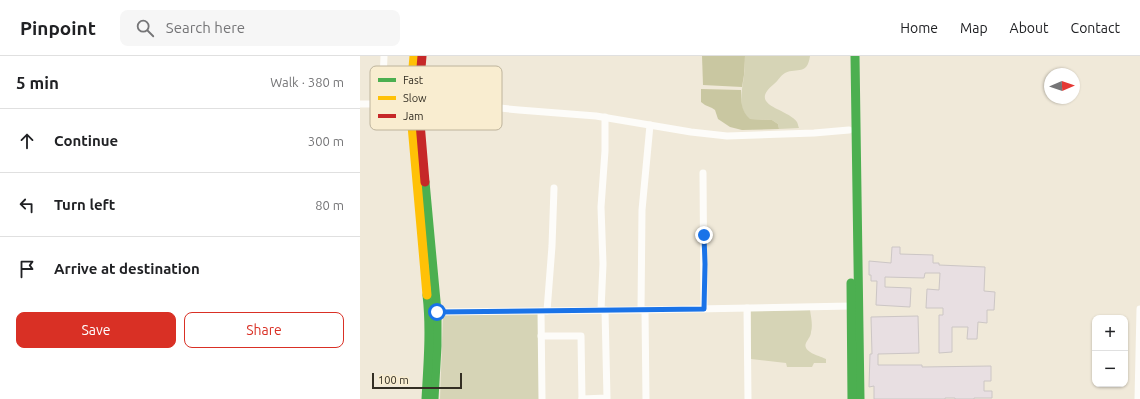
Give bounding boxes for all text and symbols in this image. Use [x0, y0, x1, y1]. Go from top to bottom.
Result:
search box [120, 10, 400, 46]
text: Pinpoint [20, 17, 96, 39]
icon: search [134, 17, 156, 39]
text: Search here [166, 19, 245, 36]
text: Home [900, 20, 938, 36]
text: Map [960, 20, 988, 36]
text: About [1010, 20, 1049, 36]
text: Contact [1071, 20, 1120, 36]
legend [370, 66, 502, 130]
north arrow [1044, 68, 1080, 104]
text: 5 min [16, 73, 59, 92]
text: Fast [403, 74, 424, 86]
text: Walk · 380 m [270, 75, 344, 89]
text: Slow [403, 92, 427, 104]
text: Jam [403, 110, 424, 122]
icon: ahead [16, 130, 38, 152]
text: Continue [54, 132, 118, 149]
text: 300 m [308, 134, 344, 148]
icon: left [16, 194, 38, 216]
text: Turn left [54, 196, 115, 213]
text: 80 m [315, 198, 344, 212]
route end [695, 226, 713, 244]
icon: arrive [16, 258, 38, 280]
text: Arrive at destination [54, 260, 200, 277]
route start [428, 303, 446, 321]
button: Save [16, 312, 176, 348]
button: Share [184, 312, 344, 348]
map controls [1092, 315, 1128, 387]
button: + [1092, 315, 1128, 351]
button: − [1092, 351, 1128, 387]
scale bar [372, 371, 462, 390]
text: 100 m [378, 374, 409, 386]

